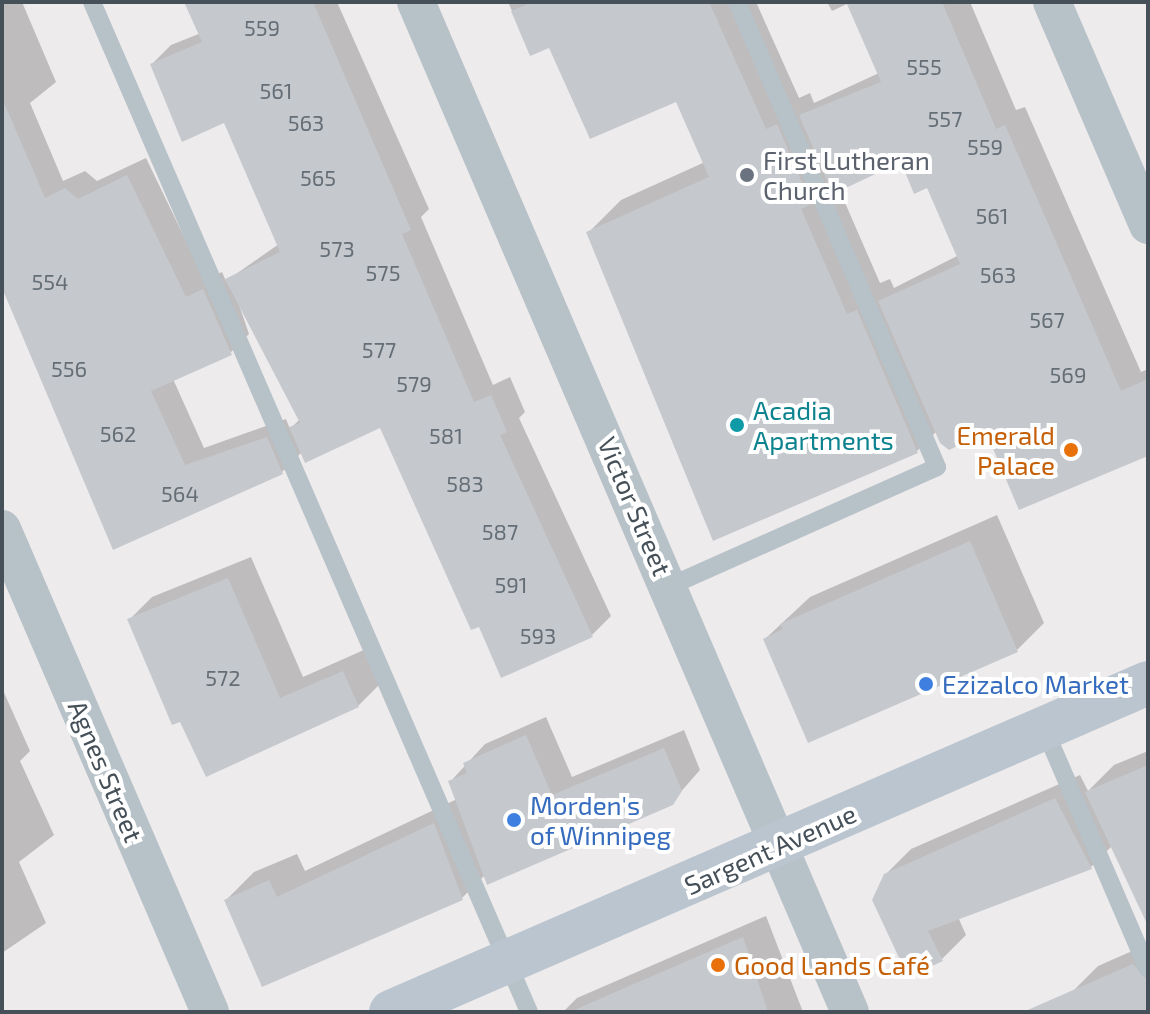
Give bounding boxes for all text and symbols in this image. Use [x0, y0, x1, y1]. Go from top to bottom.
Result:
house number: 559 [244, 15, 280, 41]
house number: 555 [906, 54, 942, 80]
house number: 561 [259, 78, 293, 104]
house number: 557 [928, 106, 962, 132]
house number: 563 [288, 110, 324, 136]
house number: 559 [967, 134, 1003, 160]
place label: First Lutheran Church [763, 144, 930, 206]
house number: 565 [300, 165, 336, 191]
marker: First Lutheran Church [738, 166, 756, 184]
house number: 561 [975, 203, 1009, 229]
house number: 573 [319, 236, 355, 262]
house number: 575 [366, 260, 400, 286]
house number: 563 [980, 262, 1016, 288]
house number: 554 [31, 269, 69, 295]
house number: 567 [1029, 307, 1065, 333]
house number: 577 [362, 337, 396, 363]
house number: 556 [51, 356, 87, 382]
house number: 569 [1050, 362, 1086, 388]
house number: 579 [396, 371, 432, 397]
place label: Acadia Apartments [753, 394, 894, 456]
marker: Acadia Apartments [728, 416, 746, 434]
place label: Emerald Palace [956, 419, 1055, 480]
house number: 562 [100, 421, 136, 447]
house number: 581 [429, 423, 463, 449]
street label: Victor Street [592, 432, 678, 580]
marker: Emerald Palace [1062, 441, 1080, 459]
house number: 583 [446, 471, 484, 497]
house number: 564 [161, 481, 199, 507]
house number: 587 [482, 519, 518, 545]
house number: 591 [494, 572, 528, 598]
house number: 593 [520, 623, 556, 649]
house number: 572 [205, 665, 241, 691]
place label: Ezizalco Market [942, 668, 1129, 700]
marker: Ezizalco Market [917, 675, 935, 693]
street label: Agnes Street [62, 695, 150, 847]
place label: Morden's of Winnipeg [530, 789, 672, 850]
street label: Sargent Avenue [679, 797, 861, 901]
marker: Morden's of Winnipeg [505, 811, 523, 829]
place label: Good Lands Café [734, 949, 930, 981]
marker: Good Lands Café [709, 956, 727, 974]

